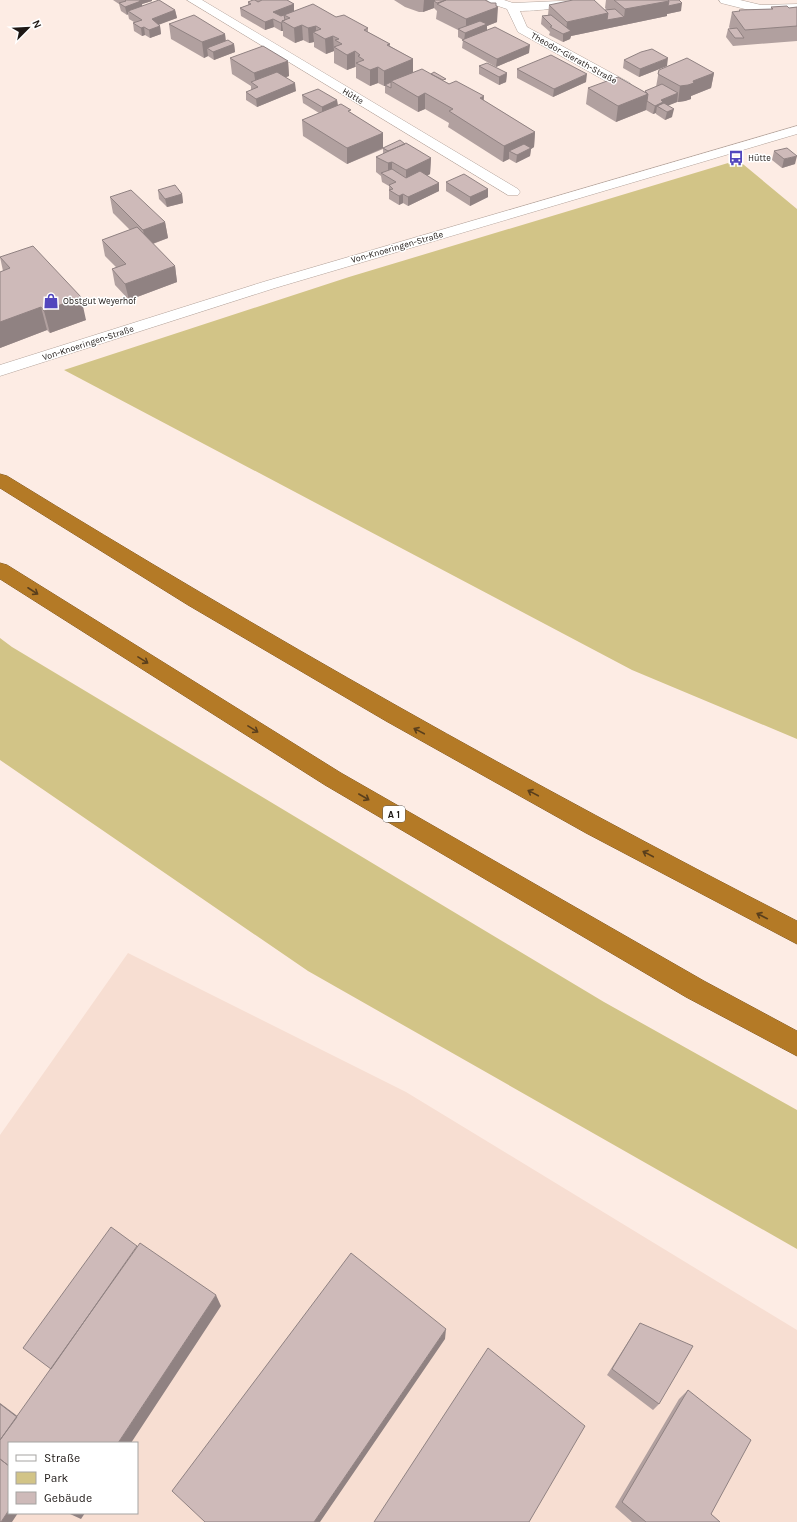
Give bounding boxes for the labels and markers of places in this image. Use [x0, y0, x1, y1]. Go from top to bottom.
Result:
bus stop icon: Hütte [727, 149, 745, 167]
place label: Hütte [748, 153, 771, 163]
shop icon: Obstgut Weyerhof [42, 292, 60, 310]
place label: Obstgut Weyerhof [63, 296, 137, 306]

